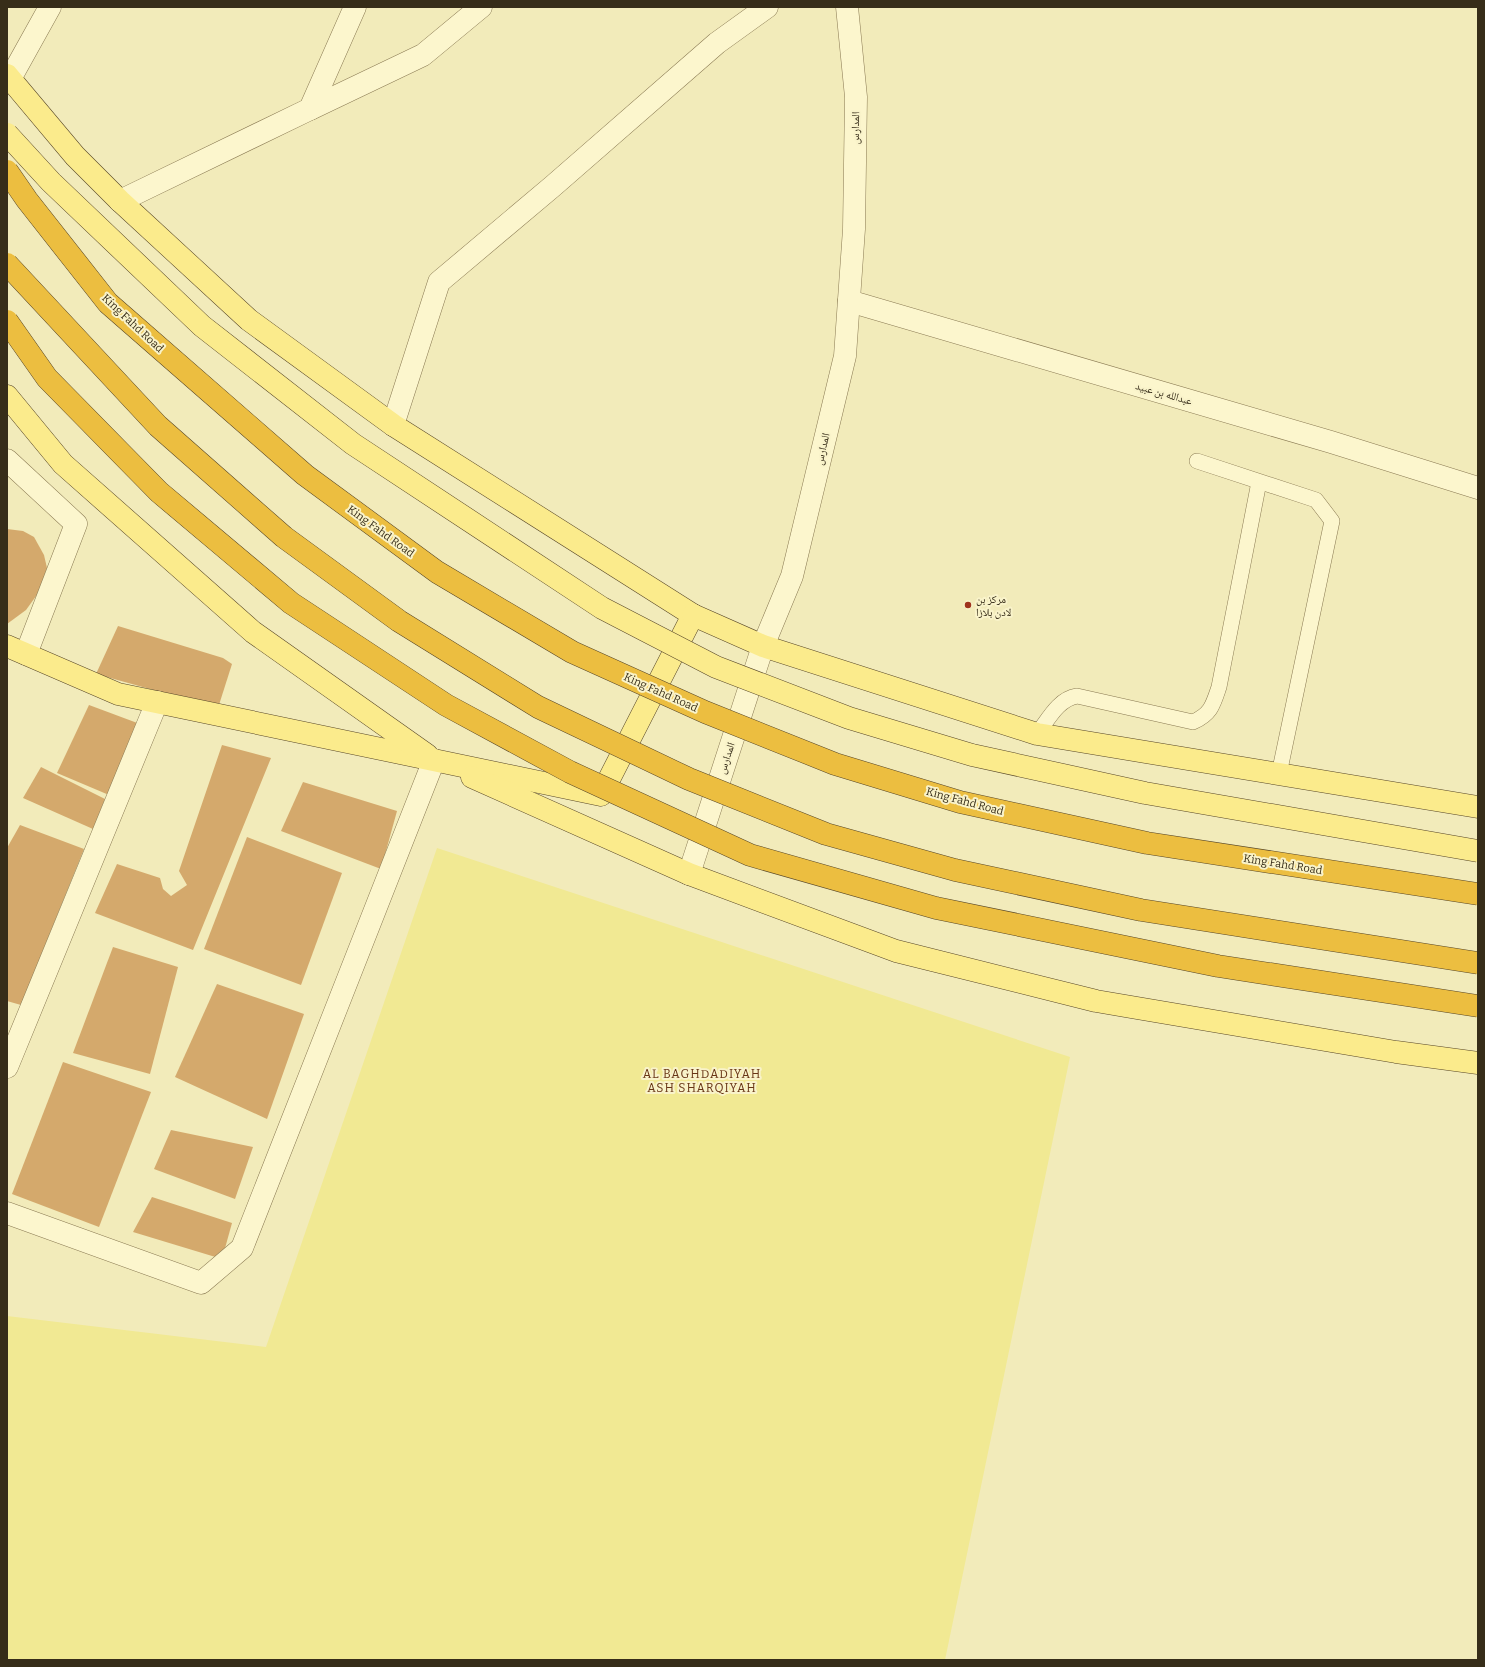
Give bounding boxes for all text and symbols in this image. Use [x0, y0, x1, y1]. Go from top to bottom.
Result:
street label: المدارس [849, 112, 862, 144]
street label: King Fahd Road [99, 291, 167, 356]
street label: عبدالله بن عبيد [1134, 379, 1194, 408]
street label: المدارس [812, 432, 833, 467]
street label: King Fahd Road [345, 503, 417, 560]
place label: مركز بن لادن بلازا [976, 593, 1012, 619]
marker: مركز بن لادن بلازا [963, 600, 973, 610]
street label: King Fahd Road [622, 670, 700, 715]
street label: المدارس [715, 741, 738, 776]
street label: King Fahd Road [925, 785, 1005, 818]
street label: King Fahd Road [1243, 852, 1324, 877]
district label: AL BAGHDADIYAH ASH SHARQIYAH [643, 1067, 761, 1095]

